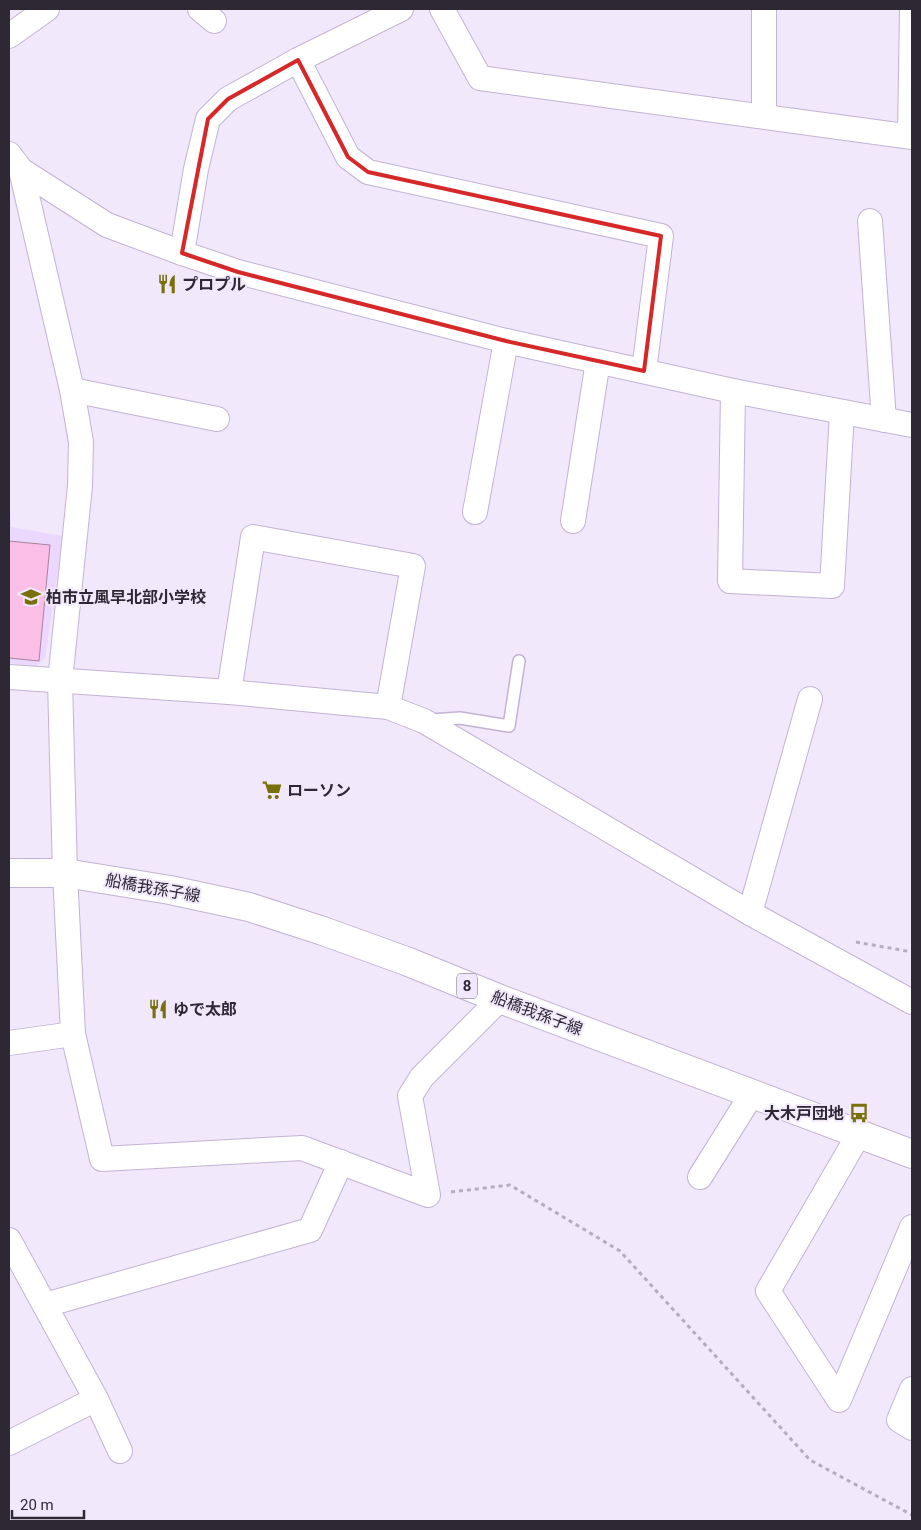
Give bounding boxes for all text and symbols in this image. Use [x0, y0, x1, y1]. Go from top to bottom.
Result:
restaurant icon: プロプル [156, 273, 178, 295]
place label: プロプル [182, 275, 246, 294]
school or university icon: 柏市立風早北部小学校 [20, 586, 42, 608]
place label: 柏市立風早北部小学校 [46, 588, 206, 607]
supermarket icon: ローソン [261, 779, 283, 801]
place label: ローソン [287, 781, 351, 800]
street label: 船橋我孫子線 [104, 870, 202, 906]
road number: 8 [457, 974, 477, 998]
street label: 船橋我孫子線 [489, 987, 585, 1039]
restaurant icon: ゆで太郎 [147, 998, 169, 1020]
place label: ゆで太郎 [173, 1000, 237, 1019]
bus stop icon: 大木戸団地 [848, 1102, 870, 1124]
place label: 大木戸団地 [764, 1104, 844, 1123]
scale bar [12, 1488, 85, 1520]
text: 20 m [20, 1496, 54, 1514]

